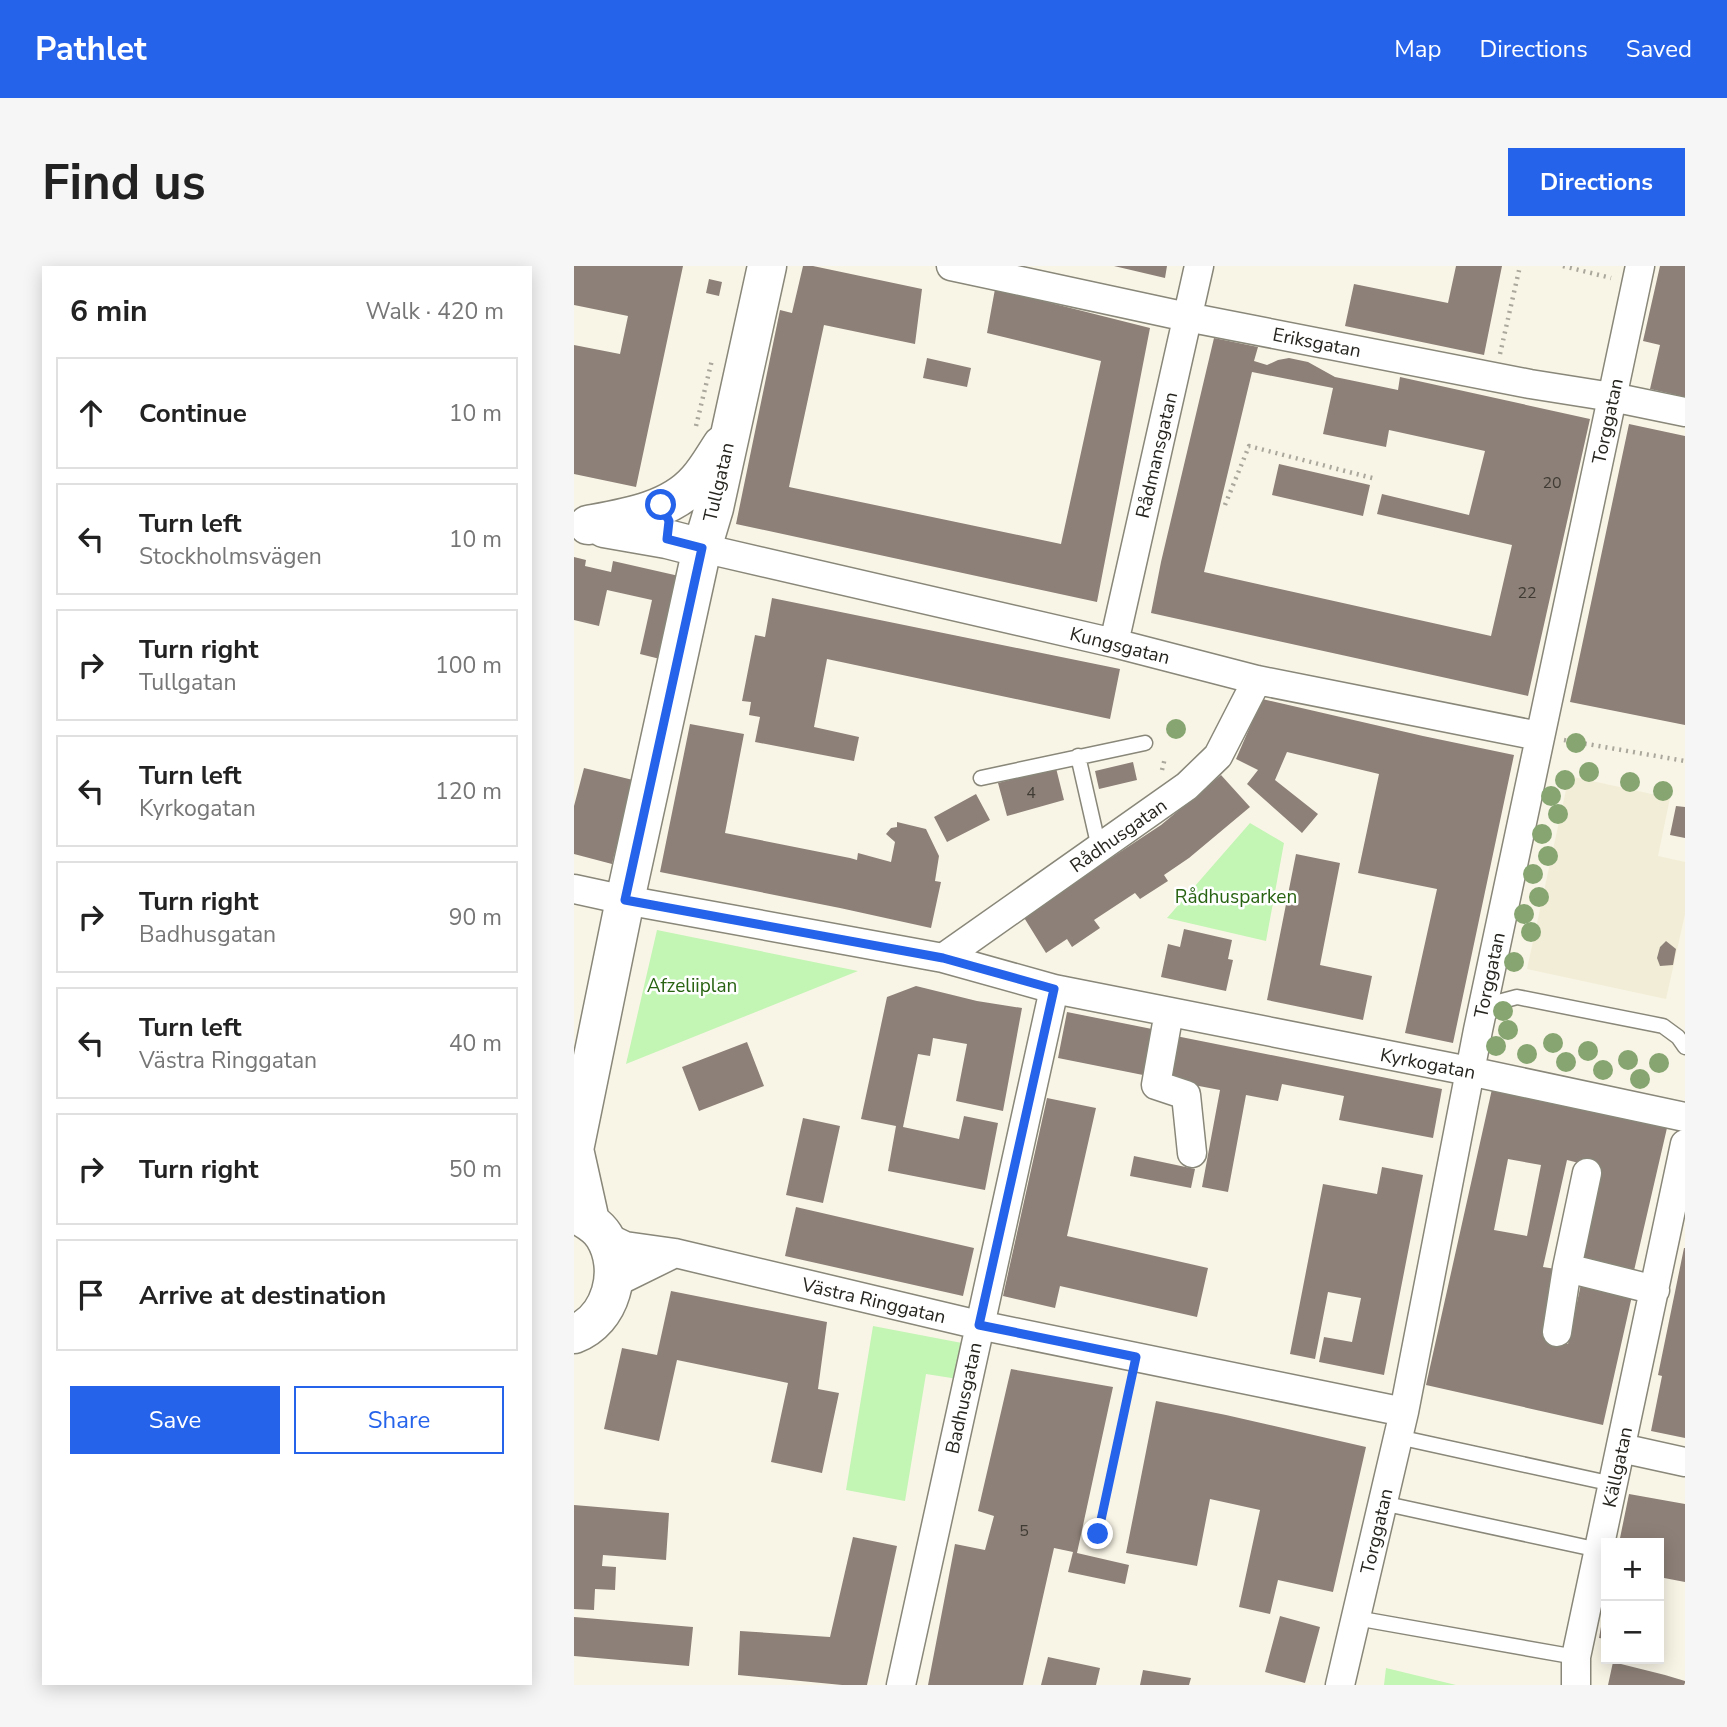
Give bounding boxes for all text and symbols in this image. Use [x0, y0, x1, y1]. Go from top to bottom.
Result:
text: Pathlet [35, 27, 147, 72]
text: Map [1394, 33, 1441, 65]
text: Directions [1479, 33, 1588, 65]
text: Saved [1626, 33, 1692, 65]
button: Directions [1508, 148, 1685, 216]
text: Find us [42, 149, 206, 216]
text: 6 min [70, 291, 148, 332]
text: Walk · 420 m [365, 296, 504, 327]
street label: Eriksgatan [1270, 322, 1363, 364]
street label: Torggatan [1586, 376, 1630, 467]
street label: Rådmansgatan [1130, 390, 1184, 521]
icon: ahead [72, 394, 110, 432]
text: Continue [139, 396, 247, 431]
text: 10 m [449, 398, 502, 429]
street label: Tullgatan [697, 440, 741, 524]
house number: 20 [1542, 472, 1562, 494]
route start [645, 489, 676, 520]
text: Turn left [139, 506, 242, 541]
icon: left [72, 520, 110, 558]
text: 10 m [449, 524, 502, 555]
text: Stockholmsvägen [139, 541, 322, 572]
house number: 22 [1517, 582, 1537, 604]
street label: Kungsgatan [1067, 621, 1172, 671]
text: Turn right [139, 632, 258, 667]
icon: right [72, 646, 110, 684]
text: 100 m [435, 650, 502, 681]
text: Tullgatan [139, 667, 237, 698]
text: Turn left [139, 758, 242, 793]
icon: left [72, 772, 110, 810]
text: 120 m [435, 776, 502, 807]
house number: 4 [1026, 782, 1036, 804]
text: Kyrkogatan [139, 793, 256, 824]
street label: Rådhusgatan [1065, 793, 1172, 879]
text: Turn right [139, 884, 258, 919]
park label: Rådhusparken [1175, 884, 1297, 910]
icon: right [72, 898, 110, 936]
text: 90 m [449, 902, 502, 933]
text: Badhusgatan [139, 919, 276, 950]
street label: Torggatan [1468, 930, 1512, 1021]
park label: Afzeliiplan [647, 973, 737, 999]
text: Turn left [139, 1010, 242, 1045]
icon: left [72, 1024, 110, 1062]
text: 40 m [449, 1028, 502, 1059]
street label: Kyrkogatan [1378, 1042, 1478, 1086]
text: Västra Ringgatan [139, 1045, 317, 1076]
icon: right [72, 1150, 110, 1188]
text: Turn right [139, 1152, 258, 1187]
text: 50 m [449, 1154, 502, 1185]
street label: Västra Ringgatan [798, 1272, 948, 1330]
icon: arrive [72, 1276, 110, 1314]
text: Arrive at destination [139, 1278, 386, 1313]
street label: Badhusgatan [939, 1340, 988, 1456]
button: Save [70, 1386, 280, 1454]
button: Share [294, 1386, 504, 1454]
street label: Källgatan [1597, 1424, 1639, 1510]
street label: Torggatan [1355, 1486, 1399, 1577]
route end [1082, 1518, 1113, 1549]
house number: 5 [1019, 1520, 1029, 1542]
map controls [1601, 1538, 1664, 1664]
button: + [1601, 1538, 1664, 1601]
button: − [1601, 1601, 1664, 1664]

